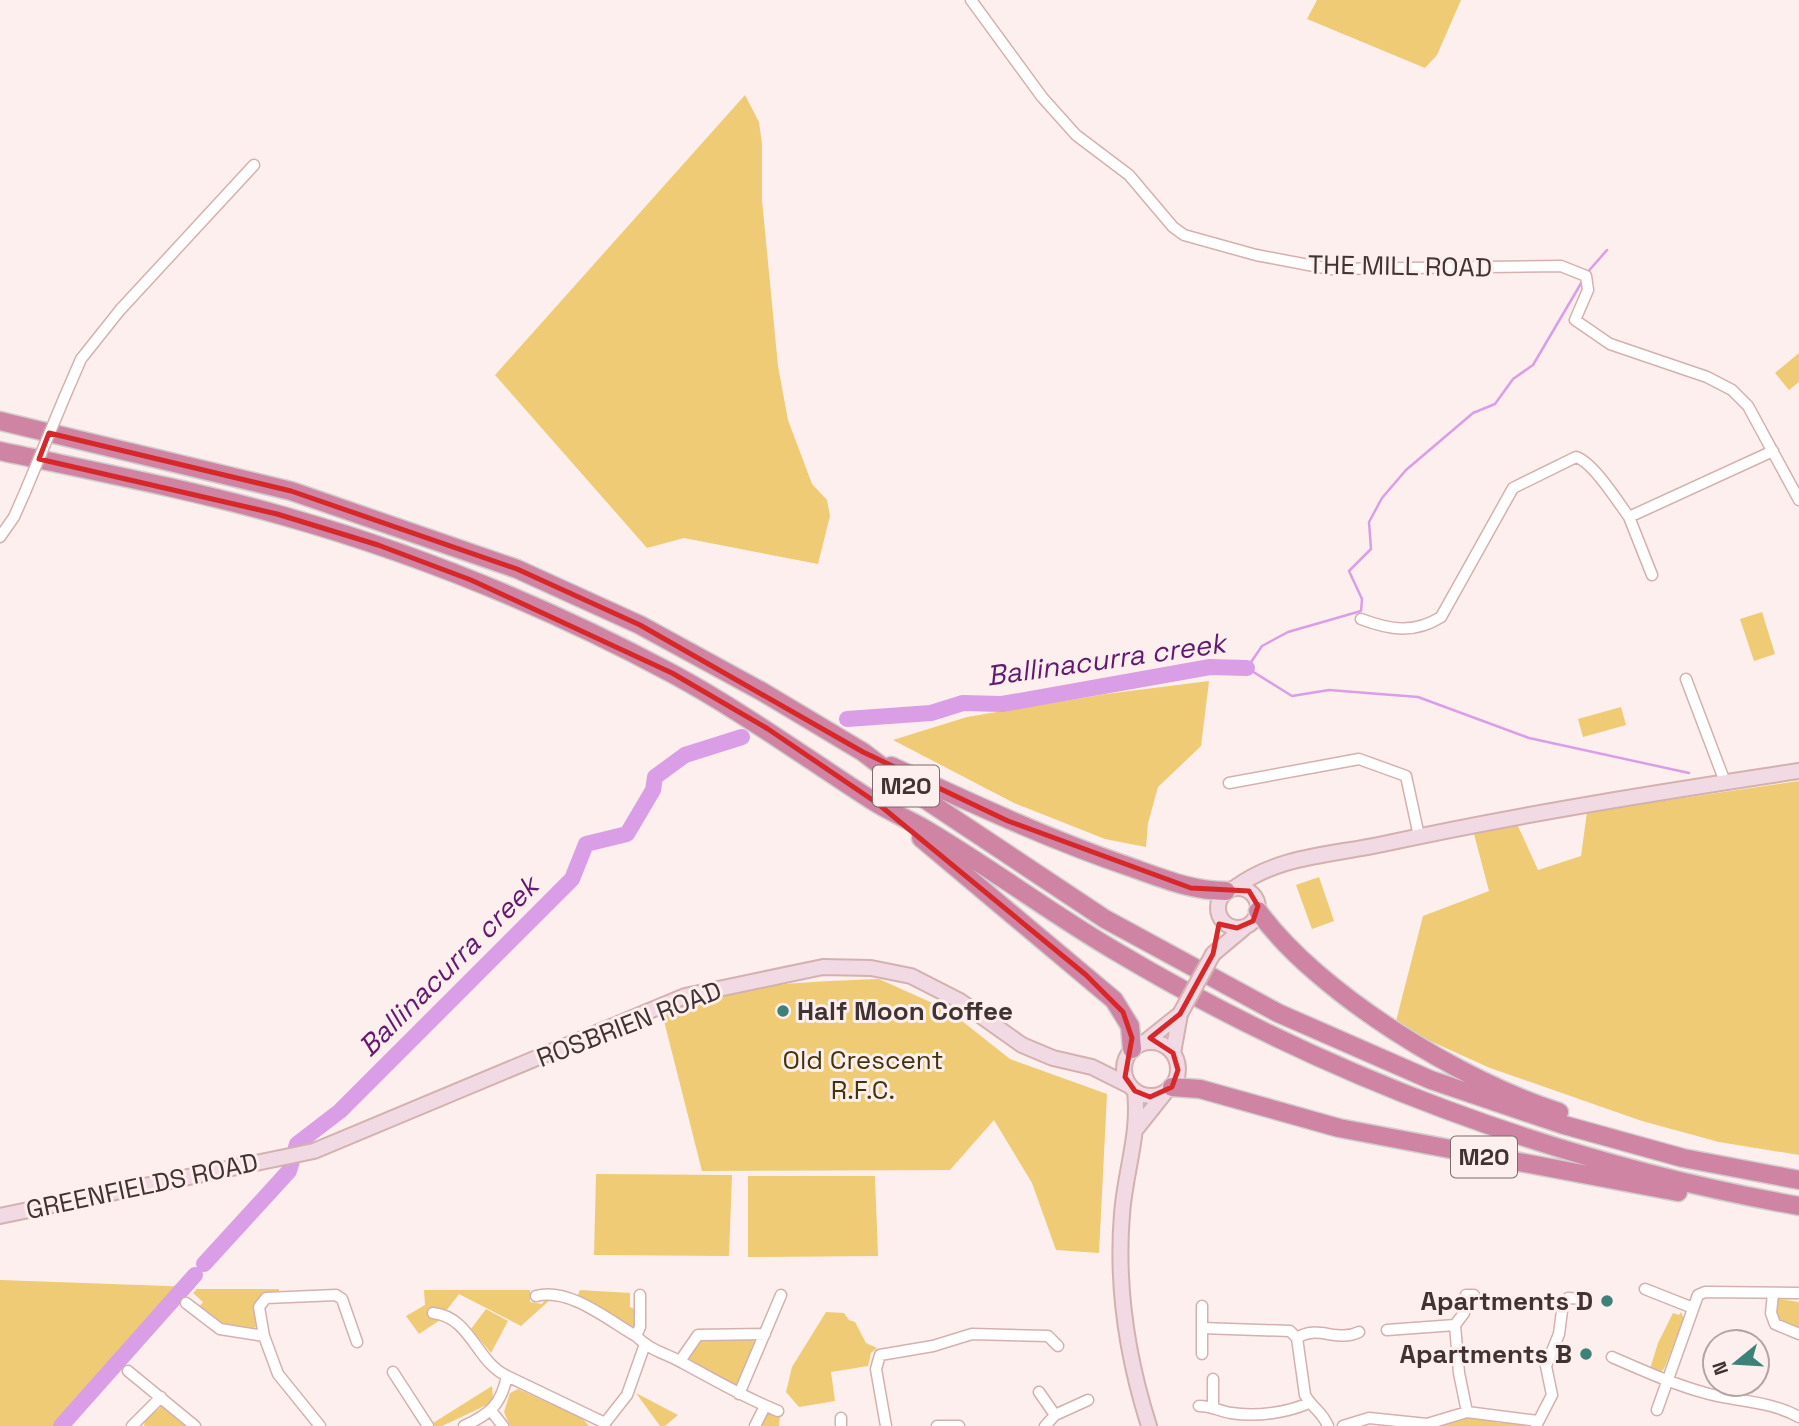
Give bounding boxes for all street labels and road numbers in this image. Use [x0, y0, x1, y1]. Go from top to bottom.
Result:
street label: THE MILL ROAD [1308, 247, 1492, 285]
road number: M20 [873, 766, 939, 806]
street label: ROSBRIEN ROAD [532, 973, 726, 1075]
road number: M20 [1451, 1136, 1517, 1177]
street label: GREENFIELDS ROAD [23, 1145, 261, 1227]

